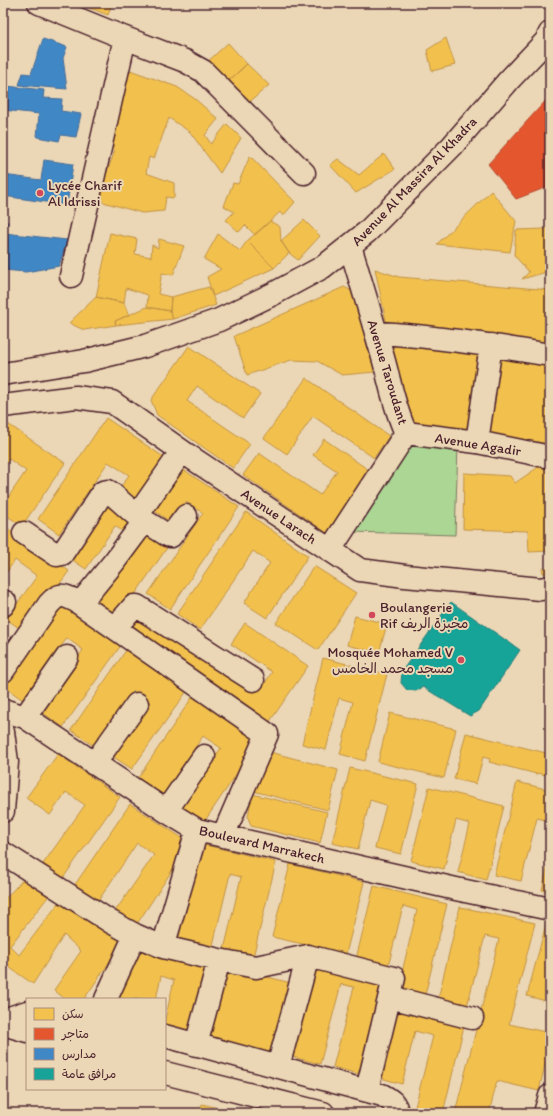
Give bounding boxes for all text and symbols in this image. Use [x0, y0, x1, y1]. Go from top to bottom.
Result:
street label: Avenue Al Massira Al Khadra [348, 113, 481, 249]
place label: Lycée Charif Al Idrissi [48, 177, 123, 210]
marker: Lycée Charif Al Idrissi [35, 188, 45, 198]
street label: Avenue Taroudant [363, 318, 412, 427]
street label: Avenue Agadir [434, 429, 523, 460]
street label: Avenue Larach [238, 485, 320, 548]
place label: Boulangerie Rif مخبزة الريف [380, 599, 468, 632]
marker: Boulangerie Rif مخبزة الريف [367, 610, 377, 620]
place label: Mosquée Mohamed V مسجد محمد الخامس [328, 644, 454, 677]
marker: Mosquée Mohamed V مسجد محمد الخامس [456, 655, 466, 665]
street label: Boulevard Marrakech [197, 822, 327, 867]
legend [26, 998, 166, 1090]
text: سكن [62, 1007, 84, 1021]
text: متاجر [61, 1027, 89, 1042]
text: مدارس [62, 1047, 96, 1061]
text: مرافق عامة [62, 1067, 116, 1081]

